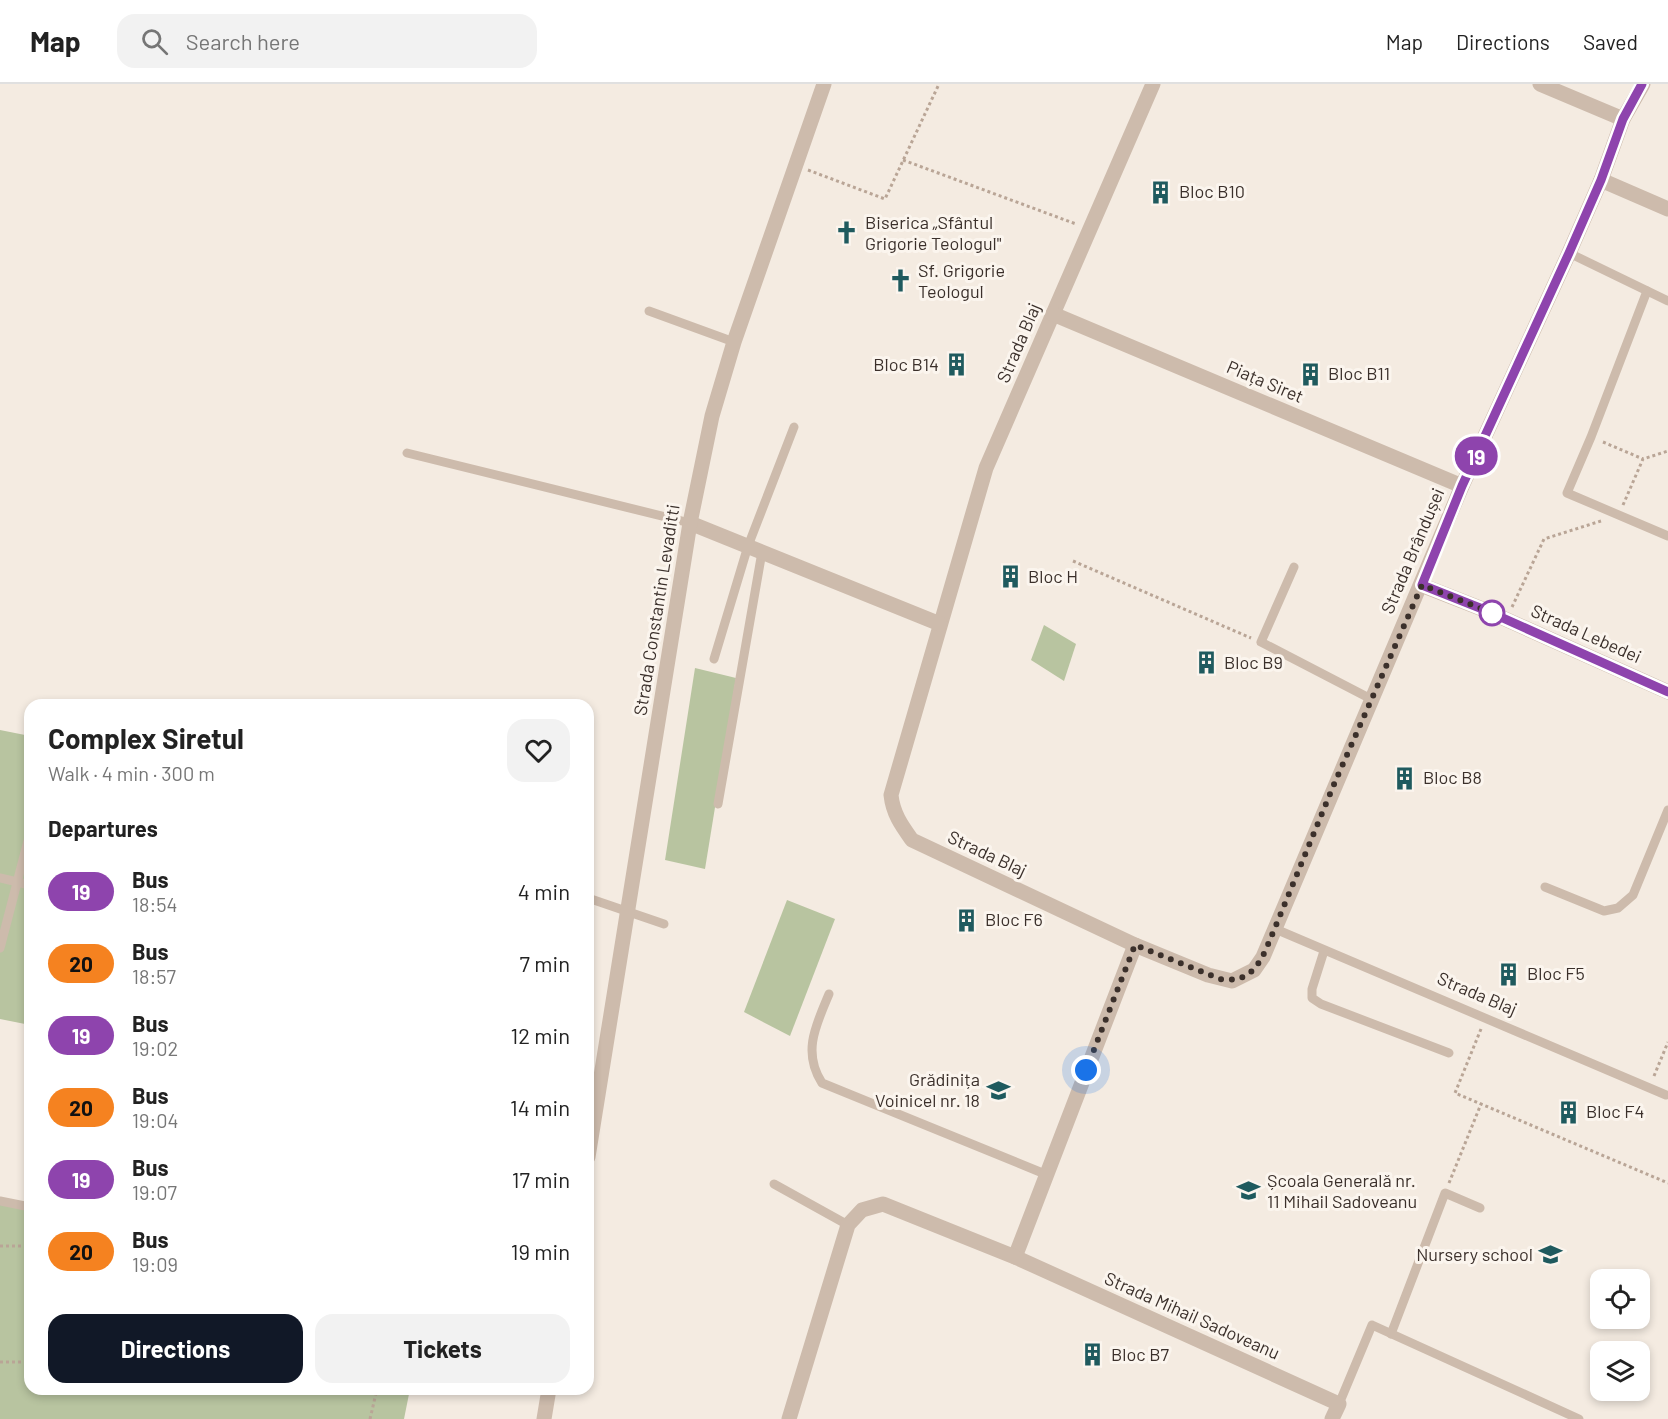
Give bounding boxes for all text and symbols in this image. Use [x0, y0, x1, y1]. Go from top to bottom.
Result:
search box [117, 14, 537, 68]
text: Map [30, 24, 81, 58]
icon: search [138, 25, 171, 58]
text: Search here [186, 28, 300, 54]
text: Map [1386, 29, 1423, 54]
text: Directions [1456, 29, 1550, 54]
text: Saved [1583, 29, 1638, 54]
building icon: Bloc B10 [1148, 179, 1174, 205]
place label: Bloc B10 [1179, 180, 1245, 202]
place label: Biserica „Sfântul Grigorie Teologul" [865, 211, 1002, 254]
church icon: Biserica „Sfântul Grigorie Teologul" [834, 220, 860, 246]
place label: Sf. Grigorie Teologul [918, 259, 1005, 302]
church icon: Sf. Grigorie Teologul [887, 268, 913, 294]
street label: Strada Blaj [991, 299, 1045, 386]
building icon: Bloc B14 [944, 352, 970, 378]
place label: Bloc B14 [873, 353, 939, 375]
street label: Piața Siret [1224, 355, 1307, 407]
building icon: Bloc B11 [1297, 361, 1323, 387]
place label: Bloc B11 [1328, 362, 1390, 384]
line badge: 19 [1449, 436, 1503, 476]
text: 19 [1467, 444, 1485, 469]
street label: Strada Brândușei [1376, 484, 1448, 617]
street label: Strada Constantin Levaditti [628, 503, 684, 717]
building icon: Bloc H [997, 564, 1023, 590]
place label: Bloc H [1028, 565, 1078, 587]
street label: Strada Lebedei [1528, 599, 1645, 667]
unlabelled marker [1479, 600, 1505, 626]
building icon: Bloc B9 [1193, 650, 1219, 676]
place label: Bloc B9 [1224, 651, 1283, 673]
button: heart [507, 719, 570, 782]
text: Complex Siretul [48, 721, 244, 755]
text: Walk · 4 min · 300 m [48, 761, 215, 785]
building icon: Bloc B8 [1392, 765, 1418, 791]
place label: Bloc B8 [1423, 766, 1482, 788]
text: Departures [48, 815, 158, 841]
street label: Strada Blaj [945, 825, 1030, 881]
text: Bus [132, 866, 169, 892]
text: 4 min [518, 878, 570, 904]
text: 19 [72, 879, 90, 904]
text: 18:54 [132, 892, 178, 916]
building icon: Bloc F6 [954, 907, 980, 933]
place label: Bloc F6 [985, 908, 1043, 930]
text: Bus [132, 938, 169, 964]
text: 7 min [520, 950, 570, 976]
text: 20 [69, 951, 93, 976]
building icon: Bloc F5 [1496, 961, 1522, 987]
place label: Bloc F5 [1527, 962, 1585, 984]
text: 18:57 [132, 964, 176, 988]
street label: Strada Blaj [1434, 966, 1521, 1020]
text: Bus [132, 1010, 169, 1036]
text: 12 min [510, 1022, 570, 1048]
text: 19 [72, 1023, 90, 1048]
text: 19:02 [132, 1036, 178, 1060]
your location [1071, 1055, 1101, 1085]
place label: Grădinița Voinicel nr. 18 [875, 1068, 980, 1111]
school or university icon: Grădinița Voinicel nr. 18 [985, 1077, 1011, 1103]
text: Bus [132, 1082, 169, 1108]
text: 14 min [510, 1094, 570, 1120]
text: 20 [69, 1095, 93, 1120]
building icon: Bloc F4 [1555, 1099, 1581, 1125]
place label: Bloc F4 [1586, 1100, 1644, 1122]
text: 19:04 [132, 1108, 179, 1132]
text: Bus [132, 1154, 169, 1180]
text: 17 min [512, 1166, 570, 1192]
text: 19 [72, 1167, 90, 1192]
place label: Școala Generală nr. 11 Mihail Sadoveanu [1267, 1169, 1417, 1212]
school or university icon: Școala Generală nr. 11 Mihail Sadoveanu [1236, 1178, 1262, 1204]
text: 19:07 [132, 1180, 177, 1204]
text: Bus [132, 1226, 169, 1252]
text: 19 min [511, 1238, 570, 1264]
text: 20 [69, 1239, 93, 1264]
school or university icon: Nursery school [1538, 1242, 1564, 1268]
place label: Nursery school [1416, 1243, 1533, 1265]
text: 19:09 [132, 1252, 178, 1276]
street label: Strada Mihail Sadoveanu [1101, 1267, 1283, 1364]
map controls [1590, 1269, 1650, 1401]
button: locate [1590, 1269, 1650, 1329]
button: Directions [48, 1314, 303, 1383]
button: Tickets [315, 1314, 570, 1383]
button: layers [1590, 1341, 1650, 1401]
building icon: Bloc B7 [1080, 1342, 1106, 1368]
place label: Bloc B7 [1111, 1343, 1169, 1365]

